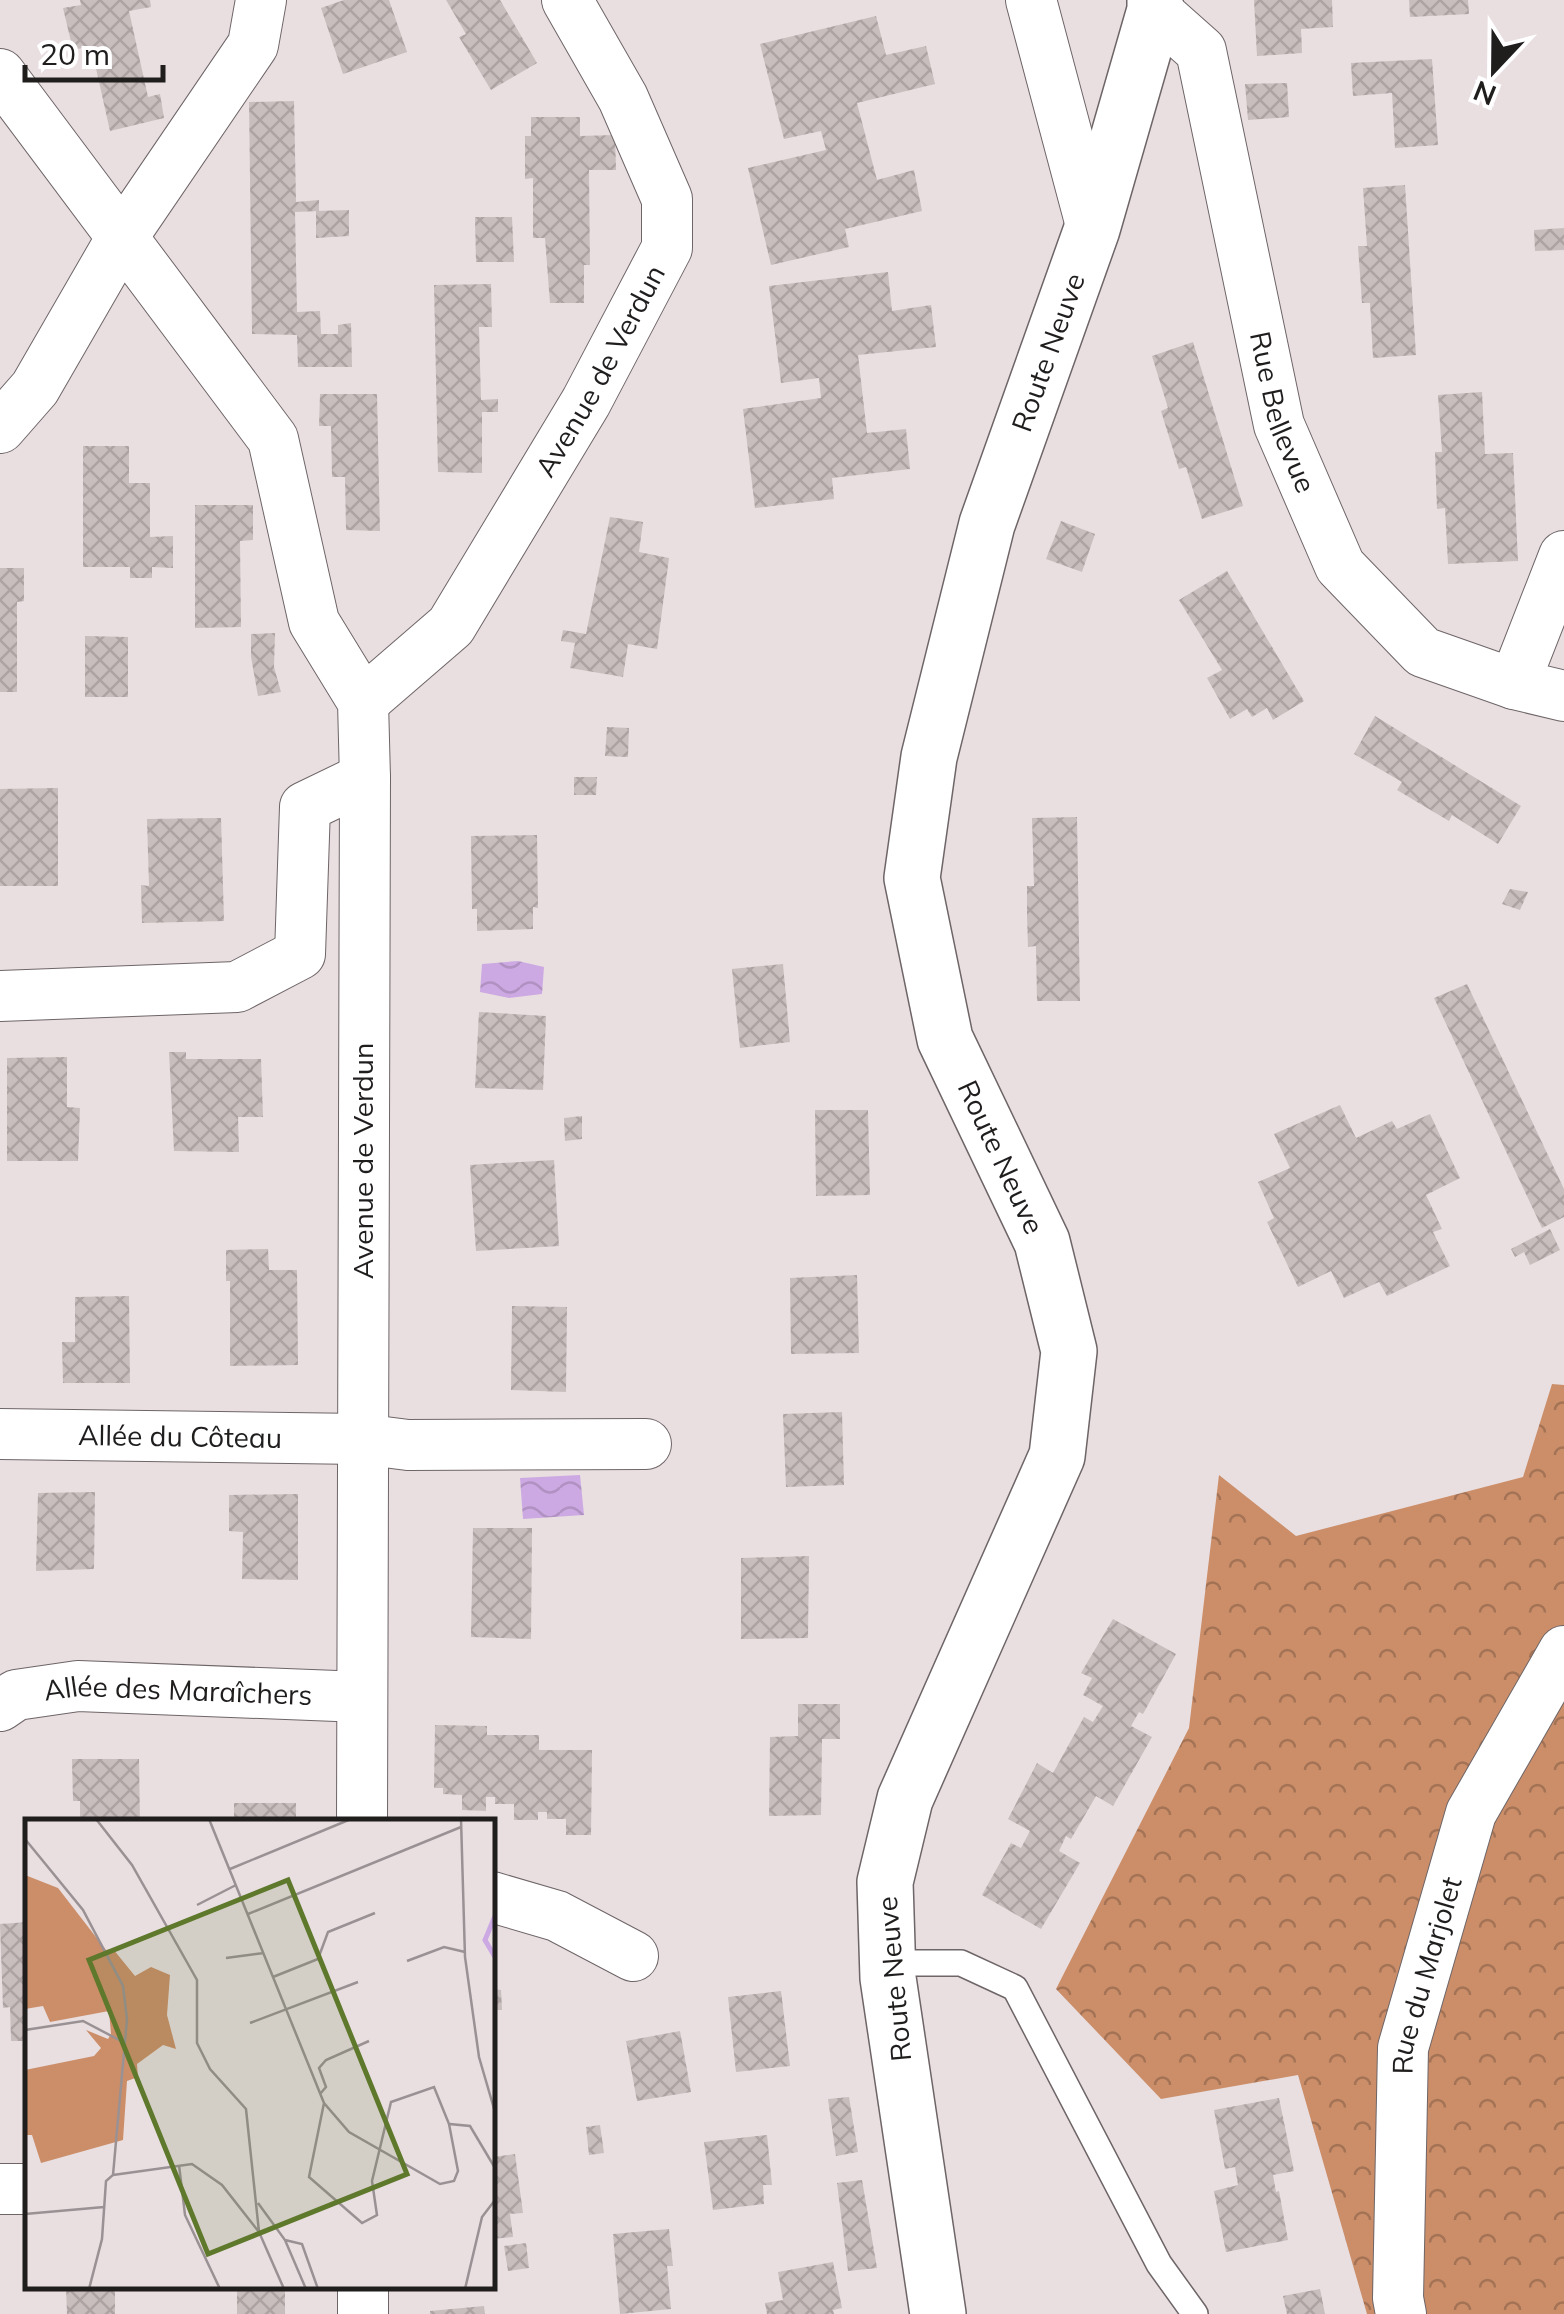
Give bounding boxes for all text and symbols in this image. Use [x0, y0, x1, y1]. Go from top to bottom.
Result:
scale bar [25, 20, 162, 82]
north arrow [1444, 20, 1544, 120]
text: 20 m [40, 35, 110, 73]
text: N [1468, 73, 1501, 114]
street label: Avenue de Verdun [527, 259, 672, 483]
street label: Route Neuve [1003, 268, 1092, 436]
street label: Rue Bellevue [1243, 328, 1324, 498]
street label: Avenue de Verdun [345, 1043, 380, 1279]
street label: Route Neuve [951, 1074, 1052, 1239]
street label: Allée du Côteau [78, 1417, 282, 1455]
street label: Allée des Maraîchers [41, 1668, 313, 1712]
inset map [25, 1819, 495, 2289]
street label: Rue du Marjolet [1384, 1872, 1469, 2075]
street label: Route Neuve [869, 1895, 918, 2063]

